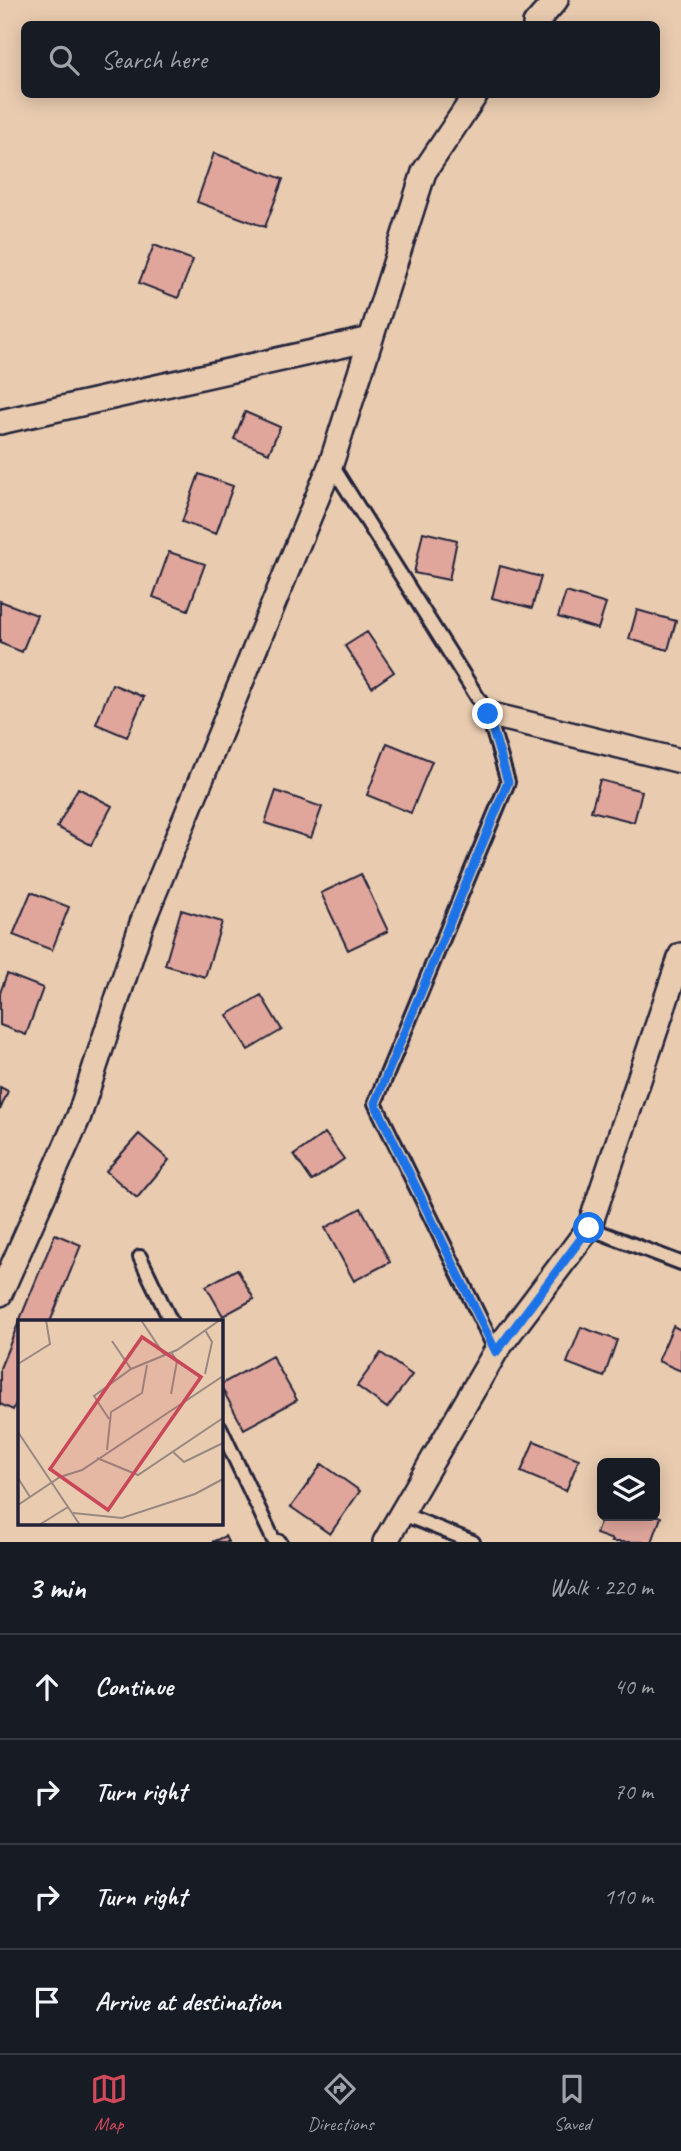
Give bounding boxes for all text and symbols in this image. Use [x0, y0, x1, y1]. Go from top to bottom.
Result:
search box [21, 21, 660, 98]
icon: search [45, 41, 83, 79]
text: Search here [101, 43, 207, 76]
route end [472, 698, 503, 729]
route start [573, 1212, 604, 1243]
inset map [18, 1320, 222, 1524]
map controls [597, 1458, 660, 1521]
button: layers [597, 1458, 660, 1521]
text: 3 min [28, 1569, 85, 1607]
text: Walk · 220 m [549, 1573, 653, 1602]
icon: ahead [28, 1668, 66, 1706]
text: Continue [95, 1670, 173, 1703]
text: 40 m [614, 1672, 653, 1701]
icon: right [28, 1773, 66, 1811]
text: Turn right [95, 1775, 186, 1808]
text: 70 m [614, 1777, 653, 1806]
icon: right [28, 1878, 66, 1916]
text: Turn right [95, 1880, 186, 1913]
text: 110 m [604, 1882, 653, 1911]
icon: arrive [28, 1983, 66, 2021]
text: Arrive at destination [95, 1985, 281, 2018]
tab: Map [90, 2070, 128, 2136]
tab: Directions [307, 2070, 374, 2136]
tab: Saved [553, 2070, 591, 2136]

